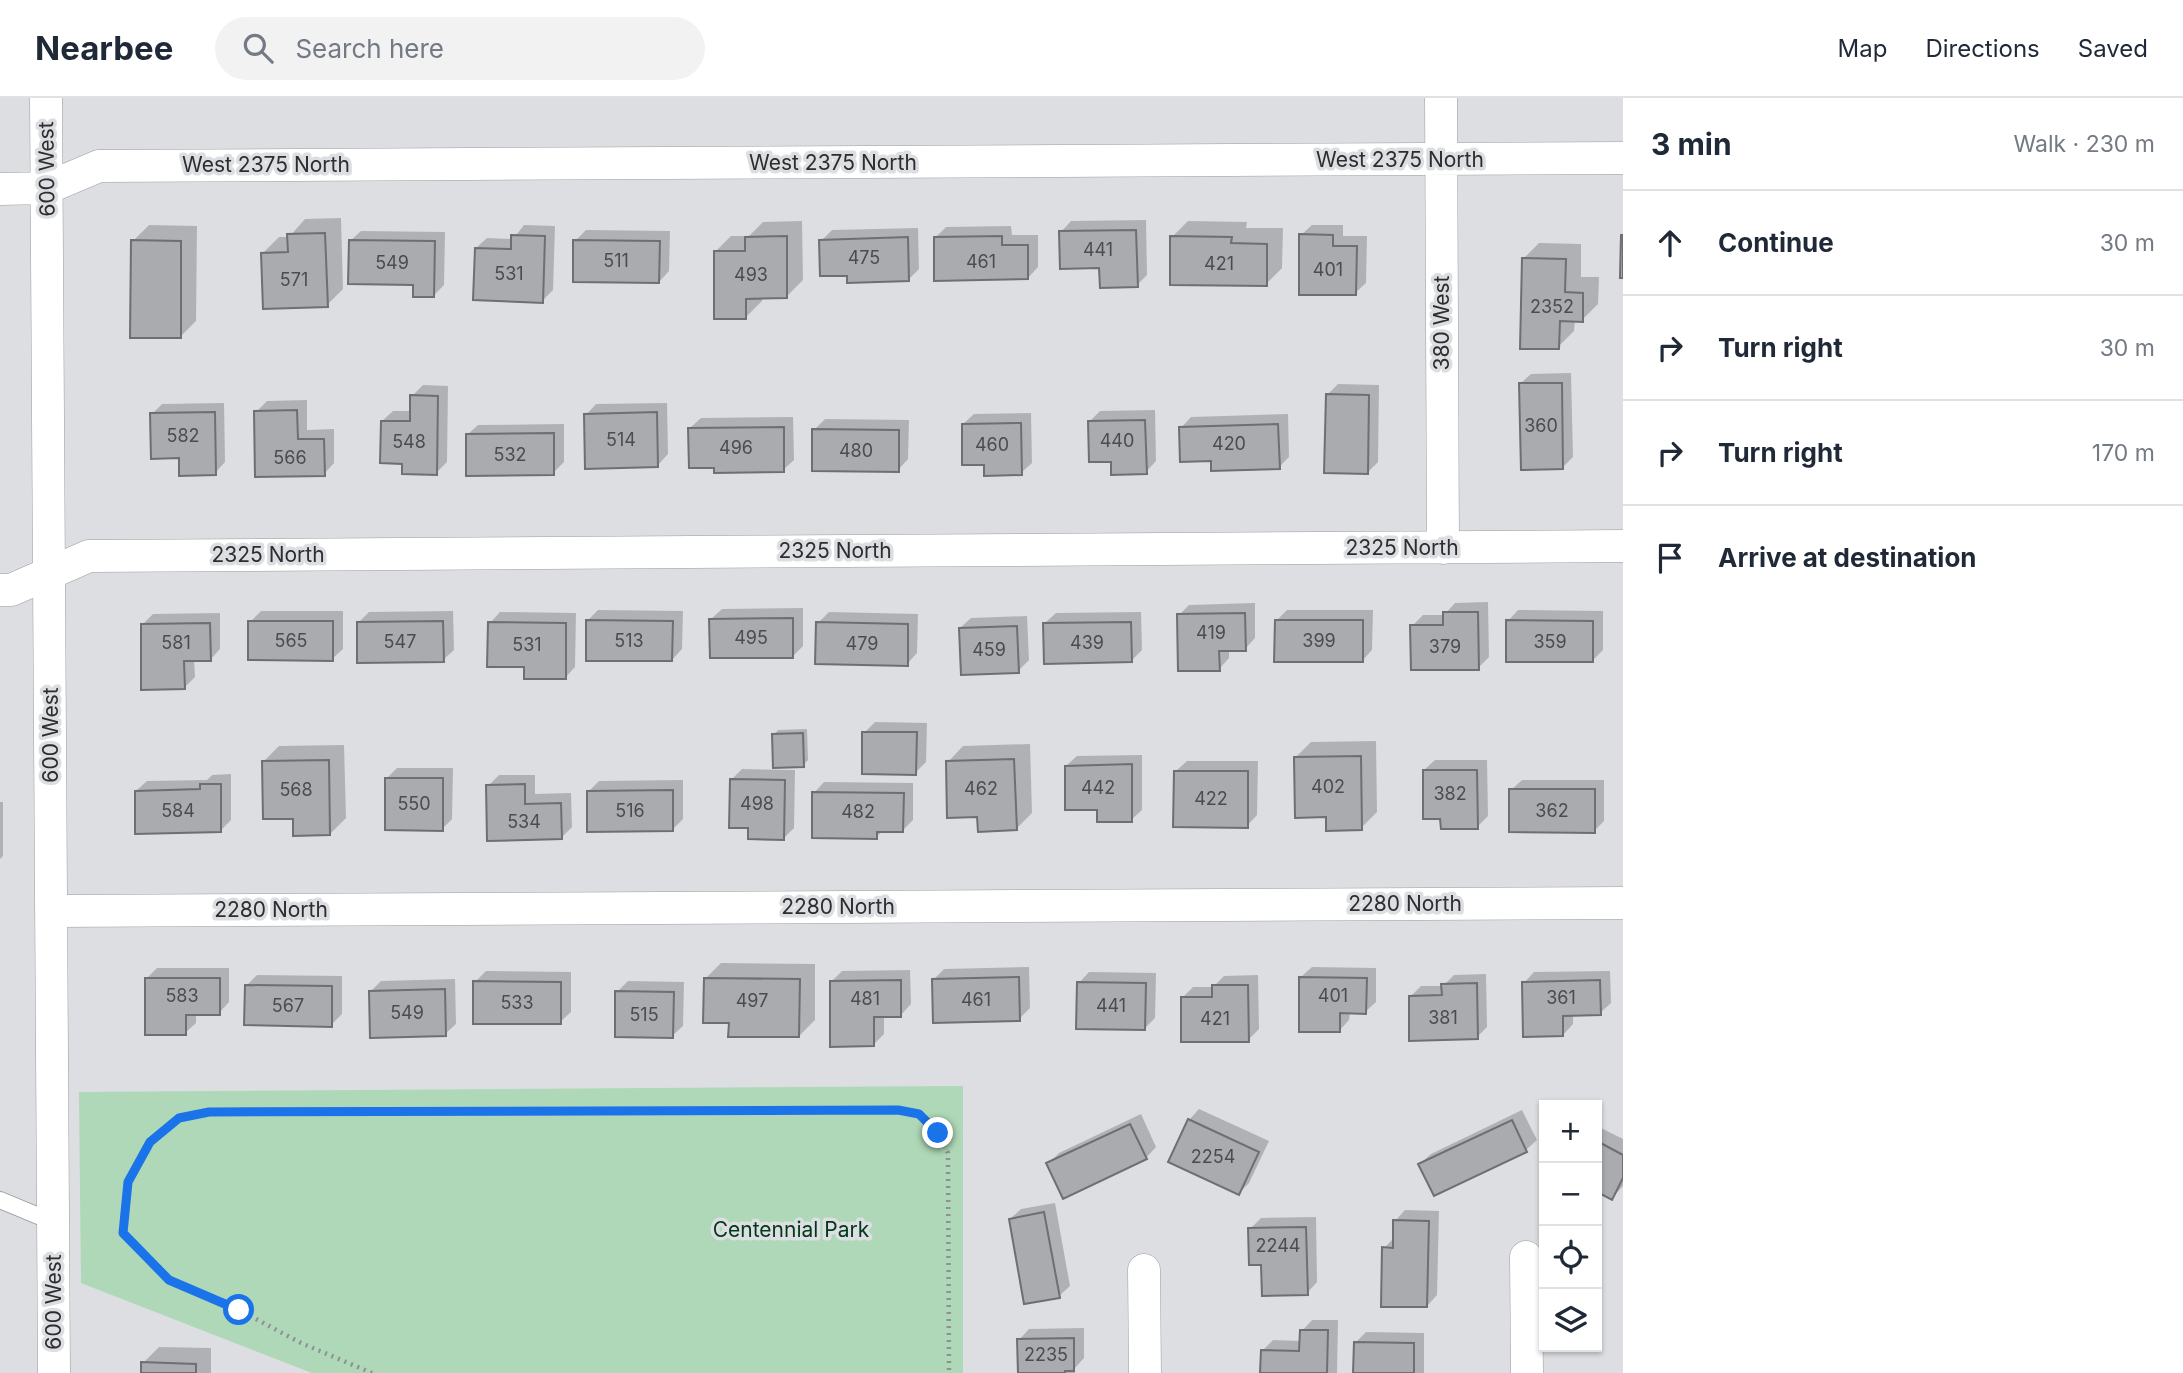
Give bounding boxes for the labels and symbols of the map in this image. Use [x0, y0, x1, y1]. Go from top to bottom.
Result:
street label: 600 West [33, 121, 60, 217]
street label: West 2375 North [1316, 147, 1484, 172]
street label: West 2375 North [749, 150, 917, 175]
street label: West 2375 North [182, 152, 350, 177]
house number: 441 [1083, 239, 1113, 260]
house number: 475 [848, 247, 880, 268]
house number: 511 [603, 250, 629, 271]
house number: 461 [966, 251, 996, 272]
house number: 549 [375, 252, 409, 273]
house number: 421 [1204, 253, 1234, 274]
house number: 401 [1313, 259, 1343, 280]
house number: 531 [494, 263, 524, 284]
house number: 493 [734, 264, 768, 285]
house number: 571 [280, 269, 308, 290]
street label: 380 West [1429, 275, 1454, 370]
house number: 2352 [1530, 296, 1574, 317]
house number: 360 [1524, 415, 1558, 436]
house number: 582 [166, 425, 200, 446]
house number: 514 [606, 429, 636, 450]
house number: 440 [1100, 430, 1134, 451]
house number: 548 [392, 431, 426, 452]
house number: 420 [1212, 433, 1246, 454]
house number: 460 [975, 434, 1009, 455]
house number: 496 [719, 437, 753, 458]
house number: 480 [839, 440, 873, 461]
house number: 532 [493, 444, 527, 465]
house number: 566 [273, 447, 307, 468]
street label: 2325 North [1345, 535, 1459, 560]
street label: 2325 North [778, 538, 892, 563]
street label: 2325 North [211, 542, 325, 567]
house number: 419 [1196, 622, 1226, 643]
house number: 495 [734, 627, 768, 648]
house number: 565 [274, 630, 308, 651]
house number: 513 [614, 630, 644, 651]
house number: 399 [1302, 630, 1336, 651]
house number: 547 [384, 631, 416, 652]
house number: 359 [1533, 631, 1567, 652]
house number: 581 [161, 632, 191, 653]
house number: 439 [1070, 632, 1104, 653]
house number: 479 [846, 633, 878, 654]
house number: 531 [512, 634, 542, 655]
house number: 379 [1429, 636, 1461, 657]
house number: 459 [972, 639, 1006, 660]
street label: 600 West [38, 687, 63, 783]
house number: 402 [1311, 776, 1345, 797]
house number: 442 [1081, 777, 1115, 798]
house number: 462 [964, 778, 998, 799]
house number: 568 [279, 779, 313, 800]
house number: 382 [1433, 783, 1467, 804]
house number: 422 [1194, 788, 1228, 809]
house number: 550 [397, 793, 431, 814]
house number: 498 [740, 793, 774, 814]
house number: 584 [161, 800, 195, 821]
house number: 516 [615, 800, 645, 821]
house number: 362 [1535, 800, 1569, 821]
house number: 482 [841, 801, 875, 822]
house number: 534 [507, 811, 541, 832]
street label: 2280 North [1348, 891, 1462, 916]
street label: 2280 North [781, 894, 895, 919]
street label: 2280 North [214, 897, 328, 922]
house number: 583 [165, 985, 199, 1006]
house number: 401 [1318, 985, 1348, 1006]
house number: 361 [1546, 987, 1576, 1008]
house number: 481 [850, 988, 880, 1009]
house number: 461 [961, 989, 991, 1010]
house number: 497 [736, 990, 768, 1011]
house number: 533 [500, 992, 534, 1013]
house number: 567 [272, 995, 304, 1016]
house number: 441 [1096, 995, 1126, 1016]
house number: 549 [390, 1002, 424, 1023]
house number: 515 [629, 1004, 659, 1025]
house number: 381 [1428, 1007, 1458, 1028]
house number: 421 [1200, 1008, 1230, 1029]
route end [922, 1117, 953, 1148]
house number: 2254 [1191, 1146, 1235, 1167]
park label: Centennial Park [713, 1217, 870, 1242]
house number: 2244 [1256, 1235, 1300, 1256]
street label: 600 West [41, 1254, 66, 1350]
route start [223, 1294, 254, 1325]
house number: 2235 [1024, 1344, 1068, 1365]

